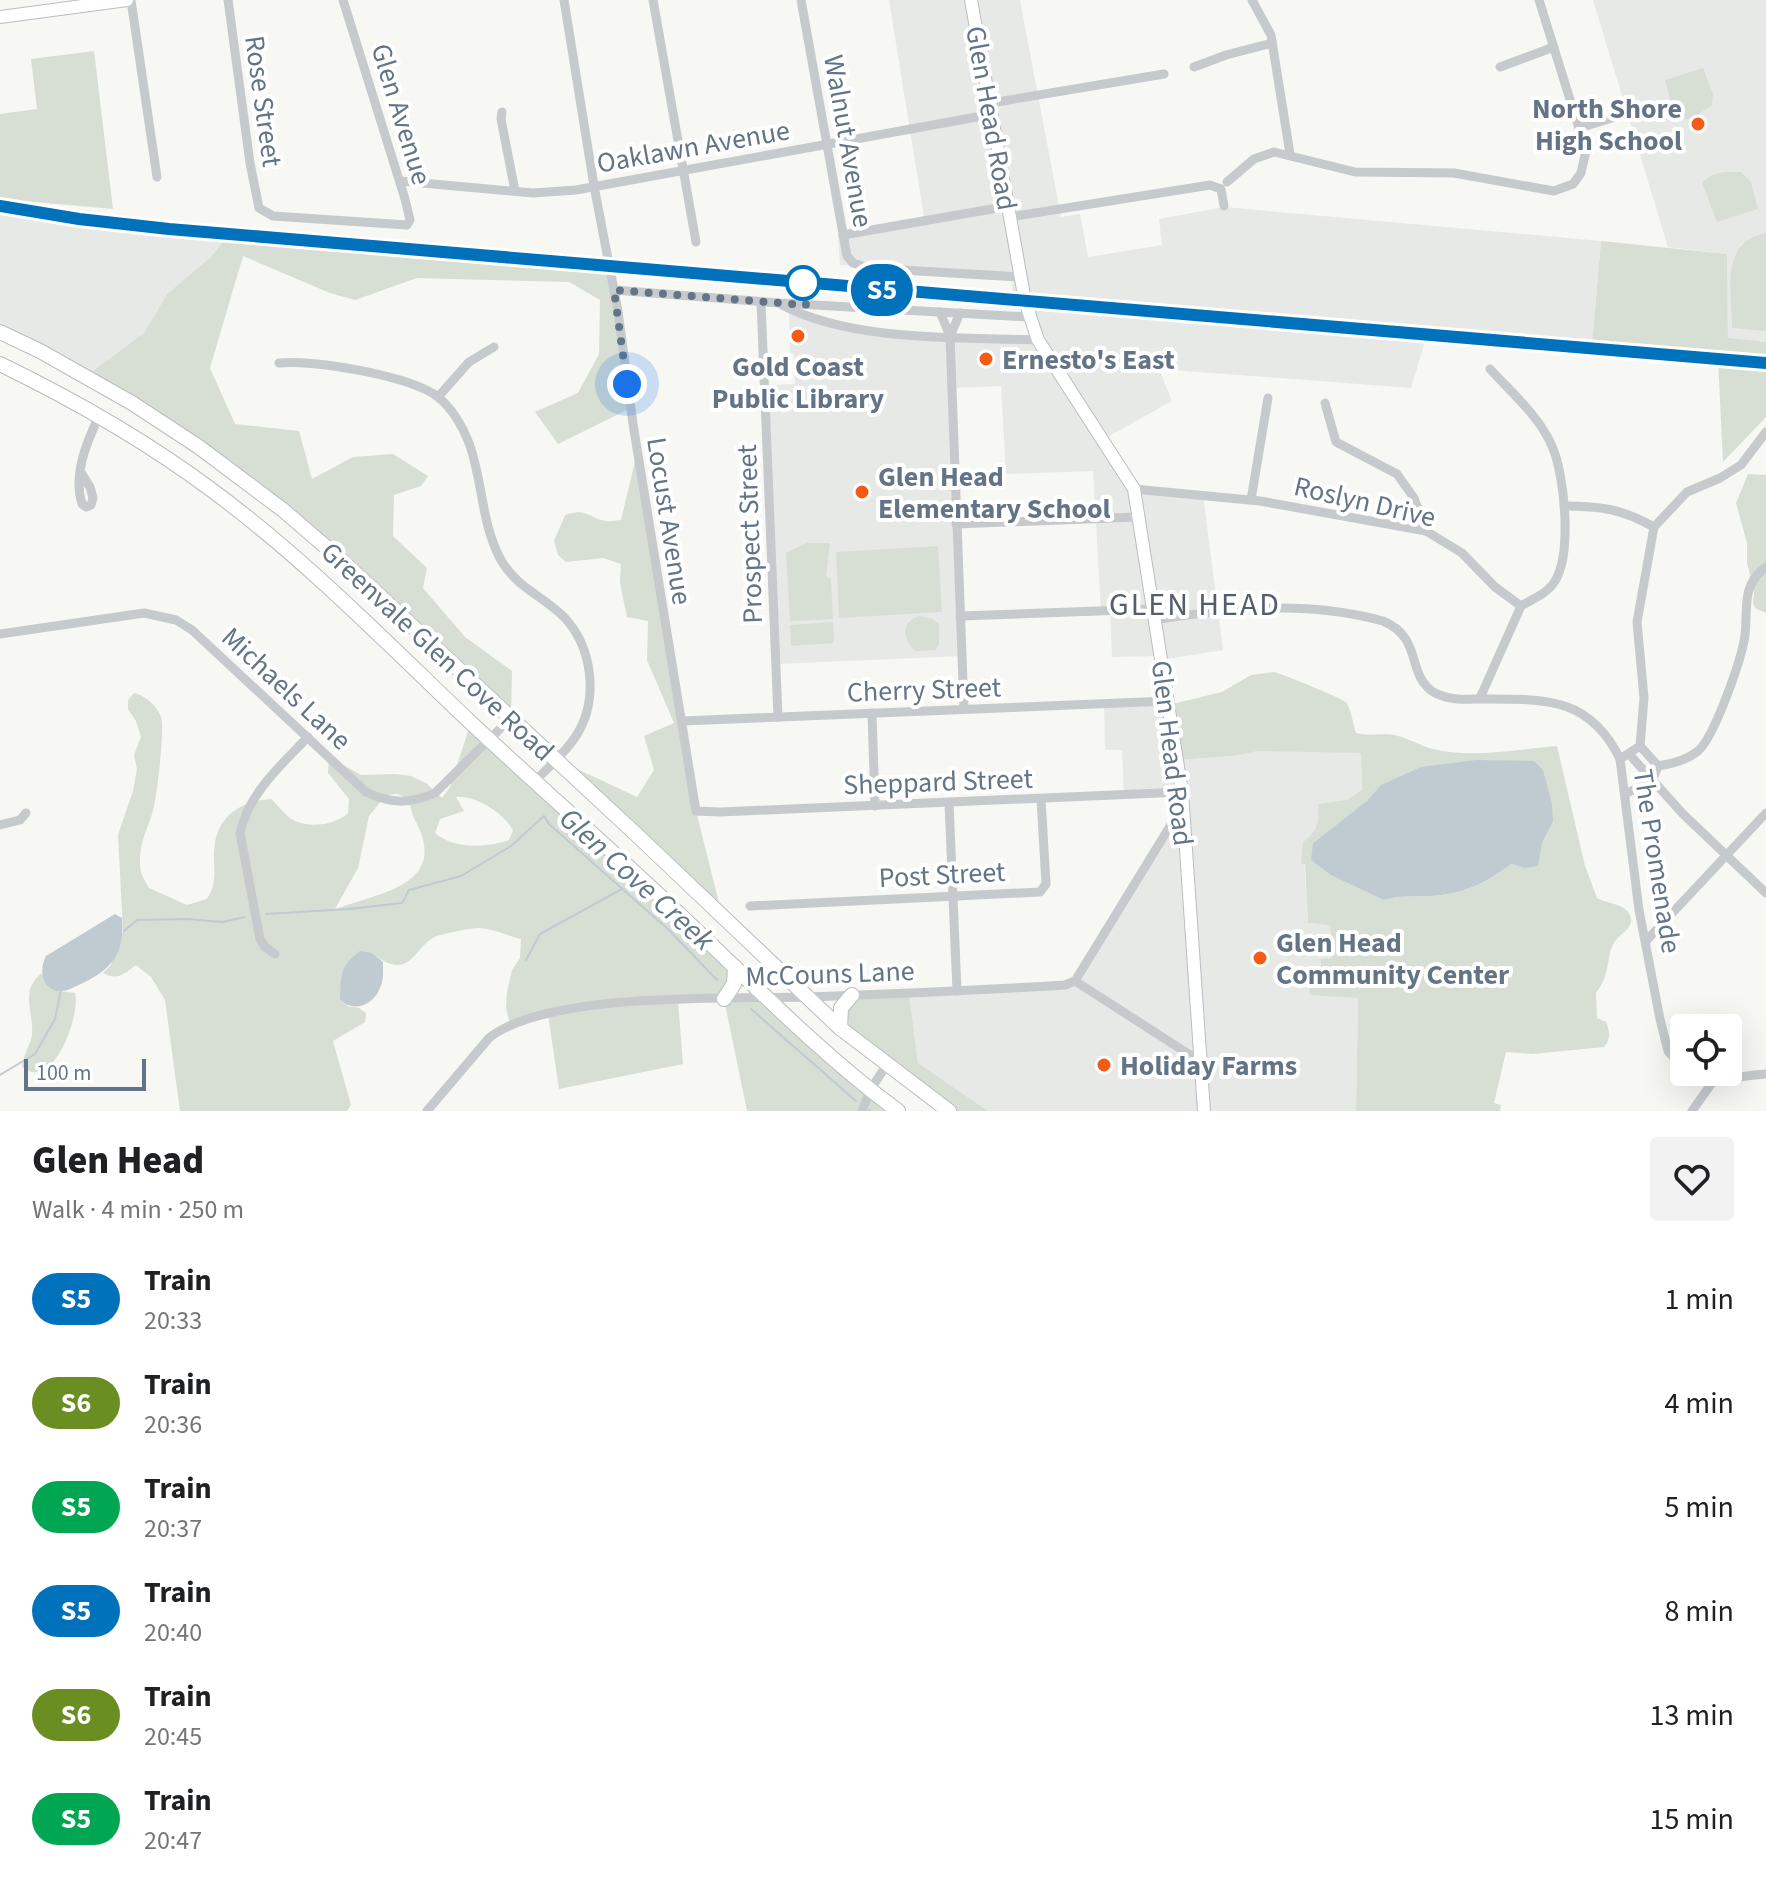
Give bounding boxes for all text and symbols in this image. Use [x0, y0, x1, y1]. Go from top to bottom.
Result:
street label: Glen Head Road [955, 23, 1027, 213]
street label: Rose Street [234, 33, 292, 170]
street label: Glen Avenue [361, 39, 441, 190]
street label: Walnut Avenue [813, 52, 883, 231]
place label: North Shore High School [1532, 89, 1682, 161]
street label: Oaklawn Avenue [594, 110, 793, 184]
marker: North Shore High School [1689, 115, 1707, 133]
line badge: S5 [846, 264, 918, 316]
unlabelled marker [786, 266, 820, 300]
text: S5 [867, 270, 897, 310]
marker: Gold Coast Public Library [789, 327, 807, 345]
place label: Ernesto's East [1002, 340, 1175, 380]
place label: Gold Coast Public Library [712, 347, 885, 419]
marker: Ernesto's East [977, 350, 995, 368]
your location [607, 364, 647, 404]
street label: Locust Avenue [636, 435, 702, 608]
street label: Prospect Street [727, 443, 773, 624]
place label: Glen Head Elementary School [878, 457, 1111, 529]
street label: Roslyn Drive [1290, 466, 1440, 538]
marker: Glen Head Elementary School [853, 483, 871, 501]
street label: Greenvale Glen Cove Road [312, 533, 563, 771]
district label: GLEN HEAD [1109, 582, 1281, 628]
street label: Michaels Lane [212, 618, 360, 760]
street label: Glen Head Road [1141, 658, 1203, 848]
street label: Cherry Street [846, 667, 1002, 713]
street label: Sheppard Street [843, 759, 1034, 805]
street label: The Promenade [1623, 766, 1691, 956]
water label: Glen Cove Creek [549, 798, 724, 961]
street label: Post Street [878, 852, 1007, 898]
place label: Glen Head Community Center [1276, 923, 1510, 995]
marker: Glen Head Community Center [1251, 949, 1269, 967]
street label: McCouns Lane [745, 951, 915, 997]
map controls [1670, 1014, 1742, 1086]
button: locate [1670, 1014, 1742, 1086]
place label: Holiday Farms [1120, 1046, 1297, 1086]
scale bar [24, 1055, 146, 1091]
marker: Holiday Farms [1095, 1056, 1113, 1074]
text: 100 m [36, 1057, 91, 1089]
text: Glen Head [32, 1134, 204, 1188]
button: heart [1650, 1137, 1734, 1221]
text: Walk · 4 min · 250 m [32, 1191, 244, 1228]
text: Train [144, 1259, 212, 1302]
text: 1 min [1664, 1278, 1734, 1321]
text: S5 [61, 1279, 91, 1319]
text: 20:33 [144, 1302, 202, 1339]
text: Train [144, 1363, 212, 1406]
text: 4 min [1664, 1382, 1734, 1425]
text: S6 [61, 1383, 91, 1423]
text: 20:36 [144, 1406, 202, 1443]
text: Train [144, 1467, 212, 1510]
text: 5 min [1664, 1486, 1734, 1529]
text: S5 [61, 1487, 91, 1527]
text: 20:37 [144, 1510, 202, 1547]
text: Train [144, 1571, 212, 1614]
text: 8 min [1664, 1590, 1734, 1633]
text: S5 [61, 1591, 91, 1631]
text: 20:40 [144, 1614, 202, 1651]
text: Train [144, 1675, 212, 1718]
text: 13 min [1650, 1694, 1734, 1737]
text: S6 [61, 1695, 91, 1735]
text: 20:45 [144, 1718, 202, 1755]
text: Train [144, 1779, 212, 1822]
text: 15 min [1650, 1798, 1734, 1841]
text: S5 [61, 1799, 91, 1839]
text: 20:47 [144, 1822, 202, 1859]

